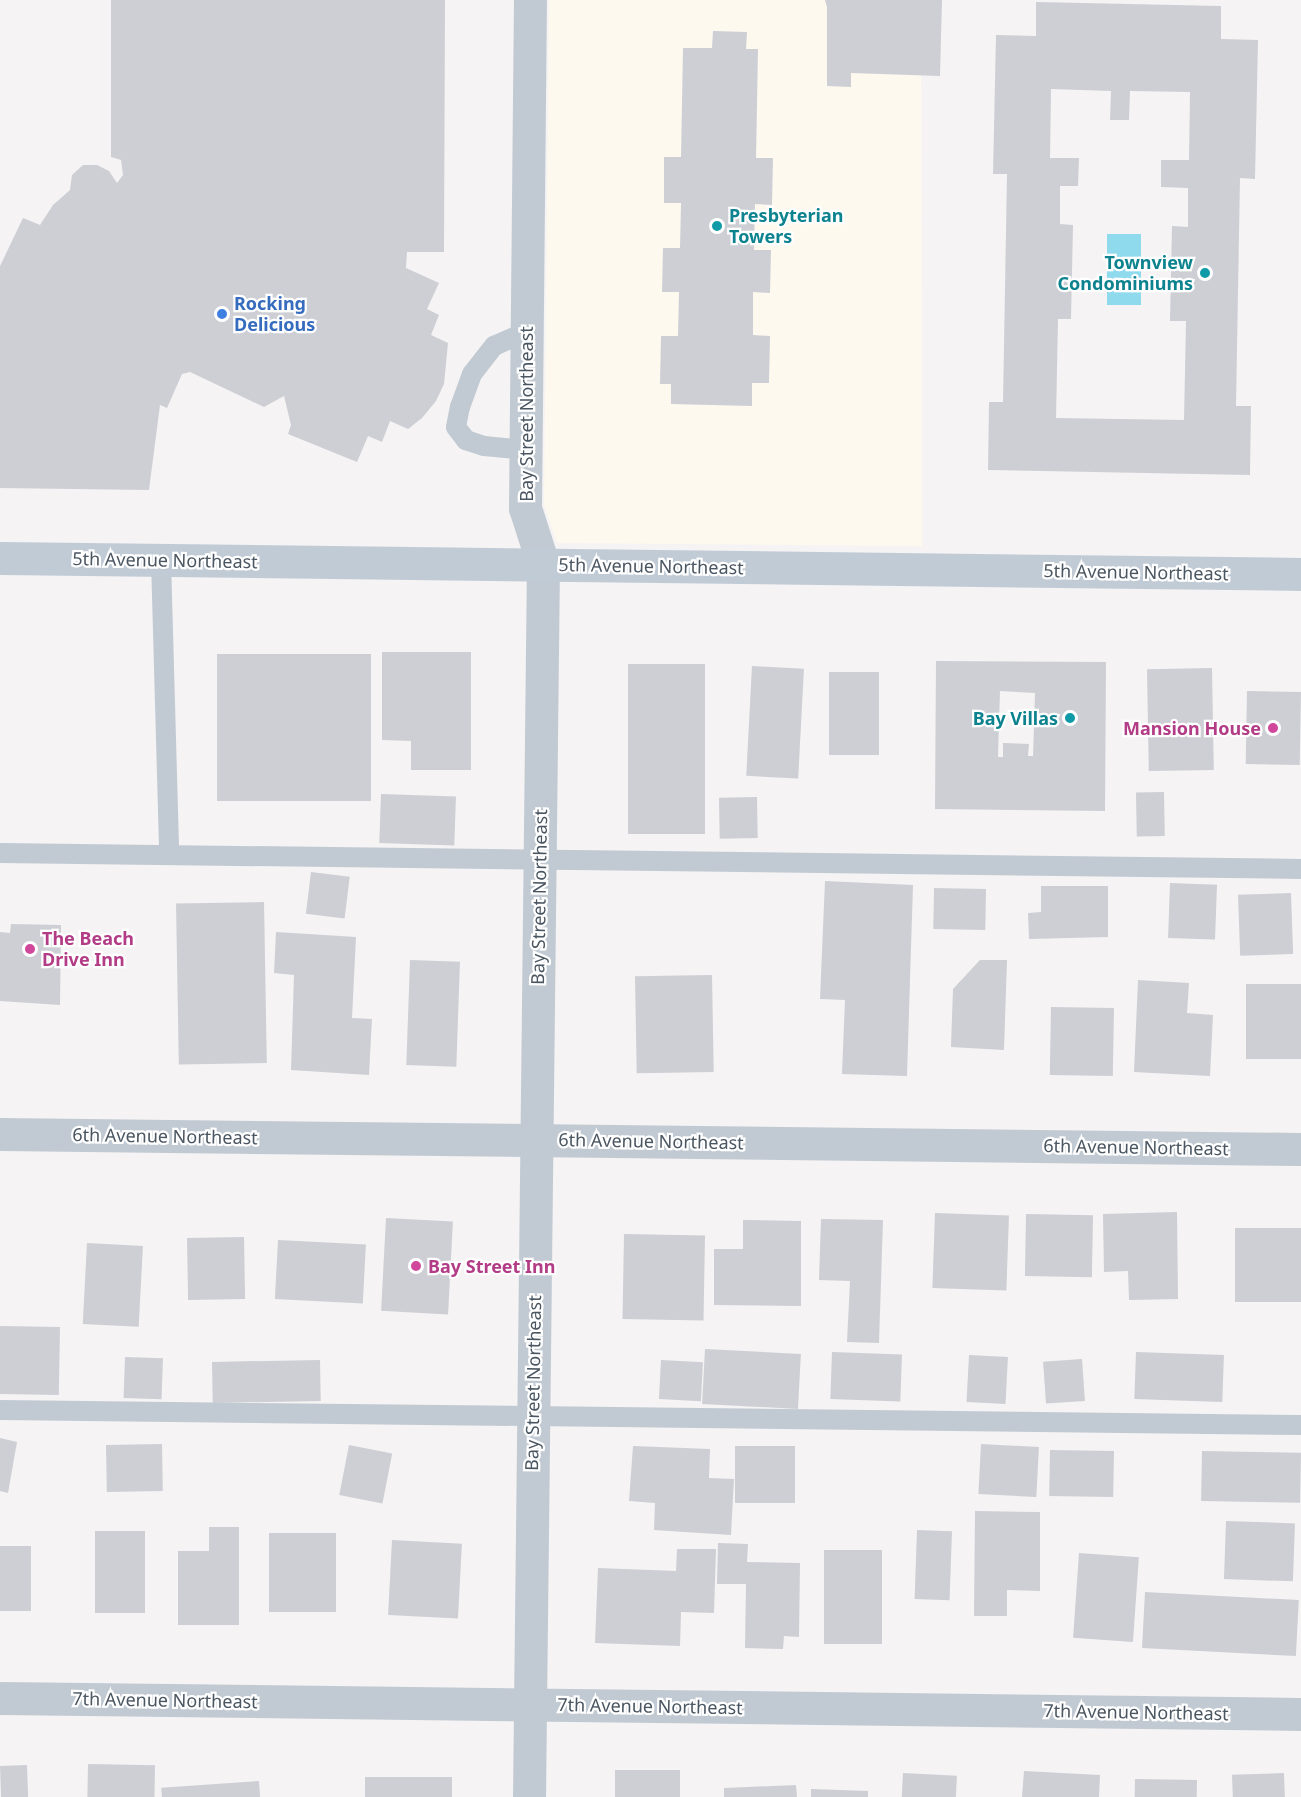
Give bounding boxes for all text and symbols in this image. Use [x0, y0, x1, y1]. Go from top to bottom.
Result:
place label: Presbyterian Towers [729, 205, 843, 248]
marker: Presbyterian Towers [710, 219, 724, 233]
place label: Townview Condominiums [1058, 252, 1193, 294]
marker: Townview Condominiums [1198, 266, 1212, 280]
place label: Rocking Delicious [234, 293, 315, 336]
marker: Rocking Delicious [215, 307, 229, 321]
street label: Bay Street Northeast [515, 326, 537, 502]
street label: 5th Avenue Northeast [72, 548, 258, 572]
street label: 5th Avenue Northeast [558, 554, 744, 578]
street label: 5th Avenue Northeast [1043, 560, 1229, 584]
place label: Bay Villas [973, 707, 1058, 729]
marker: Bay Villas [1063, 711, 1077, 725]
place label: Mansion House [1123, 717, 1261, 739]
marker: Mansion House [1266, 721, 1280, 735]
street label: Bay Street Northeast [527, 809, 551, 985]
place label: The Beach Drive Inn [42, 928, 134, 970]
marker: The Beach Drive Inn [23, 942, 37, 956]
street label: 6th Avenue Northeast [72, 1124, 258, 1148]
street label: 6th Avenue Northeast [558, 1129, 744, 1153]
street label: 6th Avenue Northeast [1043, 1135, 1229, 1159]
place label: Bay Street Inn [428, 1255, 556, 1277]
marker: Bay Street Inn [409, 1259, 423, 1273]
street label: Bay Street Northeast [521, 1295, 545, 1471]
street label: 7th Avenue Northeast [72, 1688, 258, 1712]
street label: 7th Avenue Northeast [557, 1694, 743, 1718]
street label: 7th Avenue Northeast [1043, 1700, 1229, 1724]

